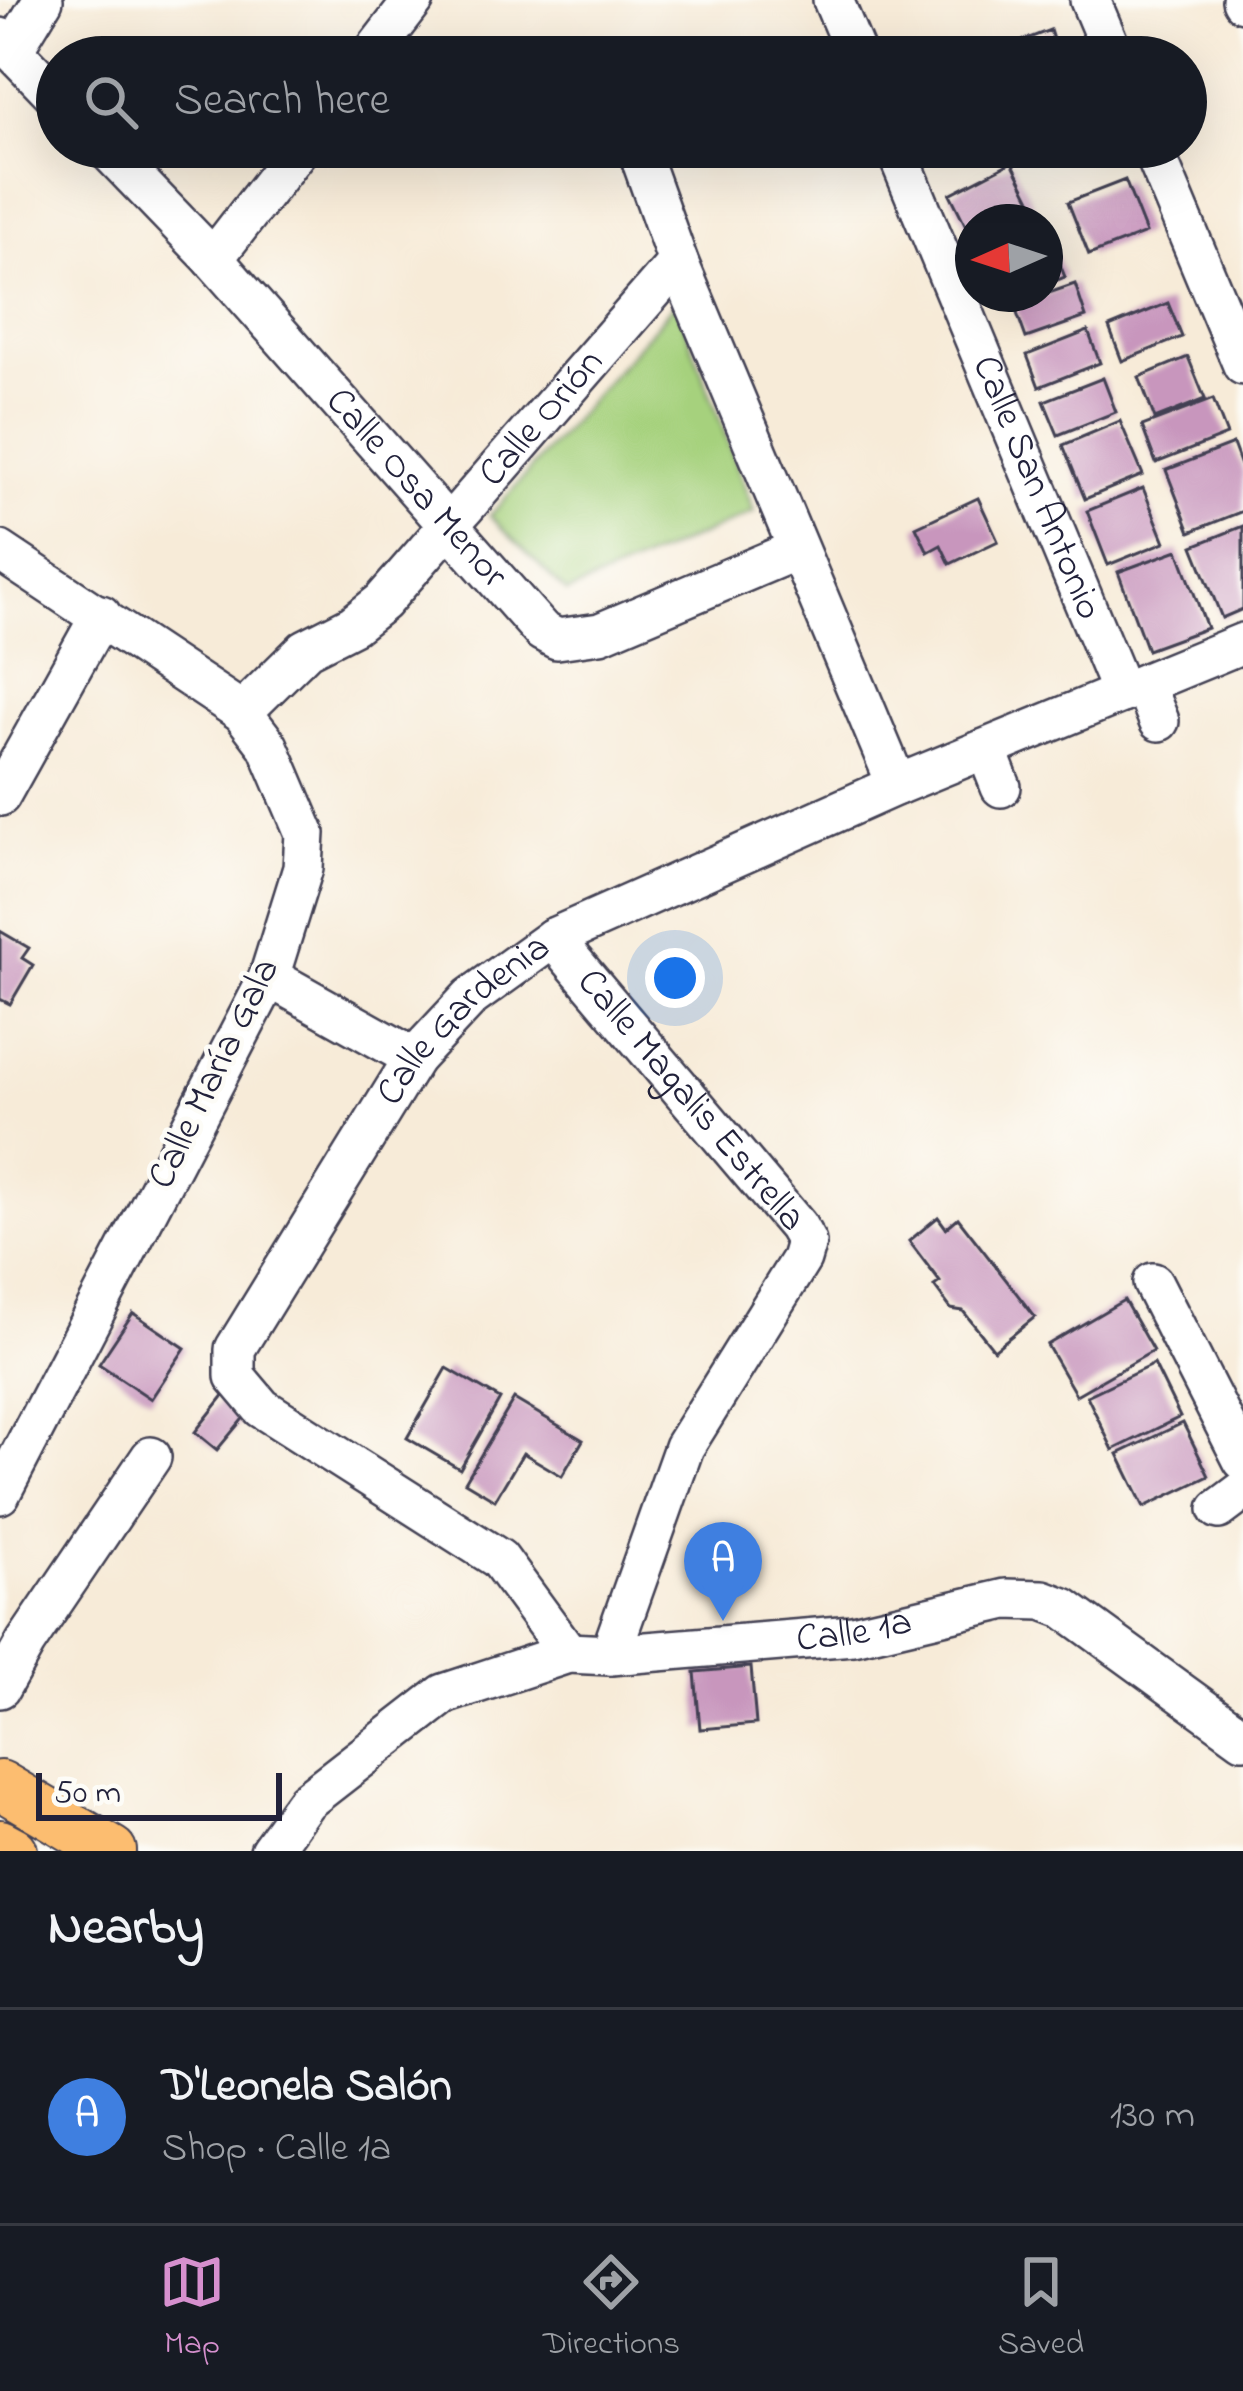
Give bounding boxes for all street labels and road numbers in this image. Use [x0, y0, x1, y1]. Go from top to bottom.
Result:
street label: Calle Orión [465, 337, 618, 500]
street label: Calle San Antonio [956, 347, 1117, 628]
street label: Calle Osa Menor [311, 375, 521, 602]
street label: Calle Gardenia [363, 920, 562, 1117]
street label: Calle María Gala [134, 949, 296, 1199]
street label: Calle Magalis Estrella [562, 956, 819, 1245]
street label: Calle 1a [794, 1594, 917, 1668]

